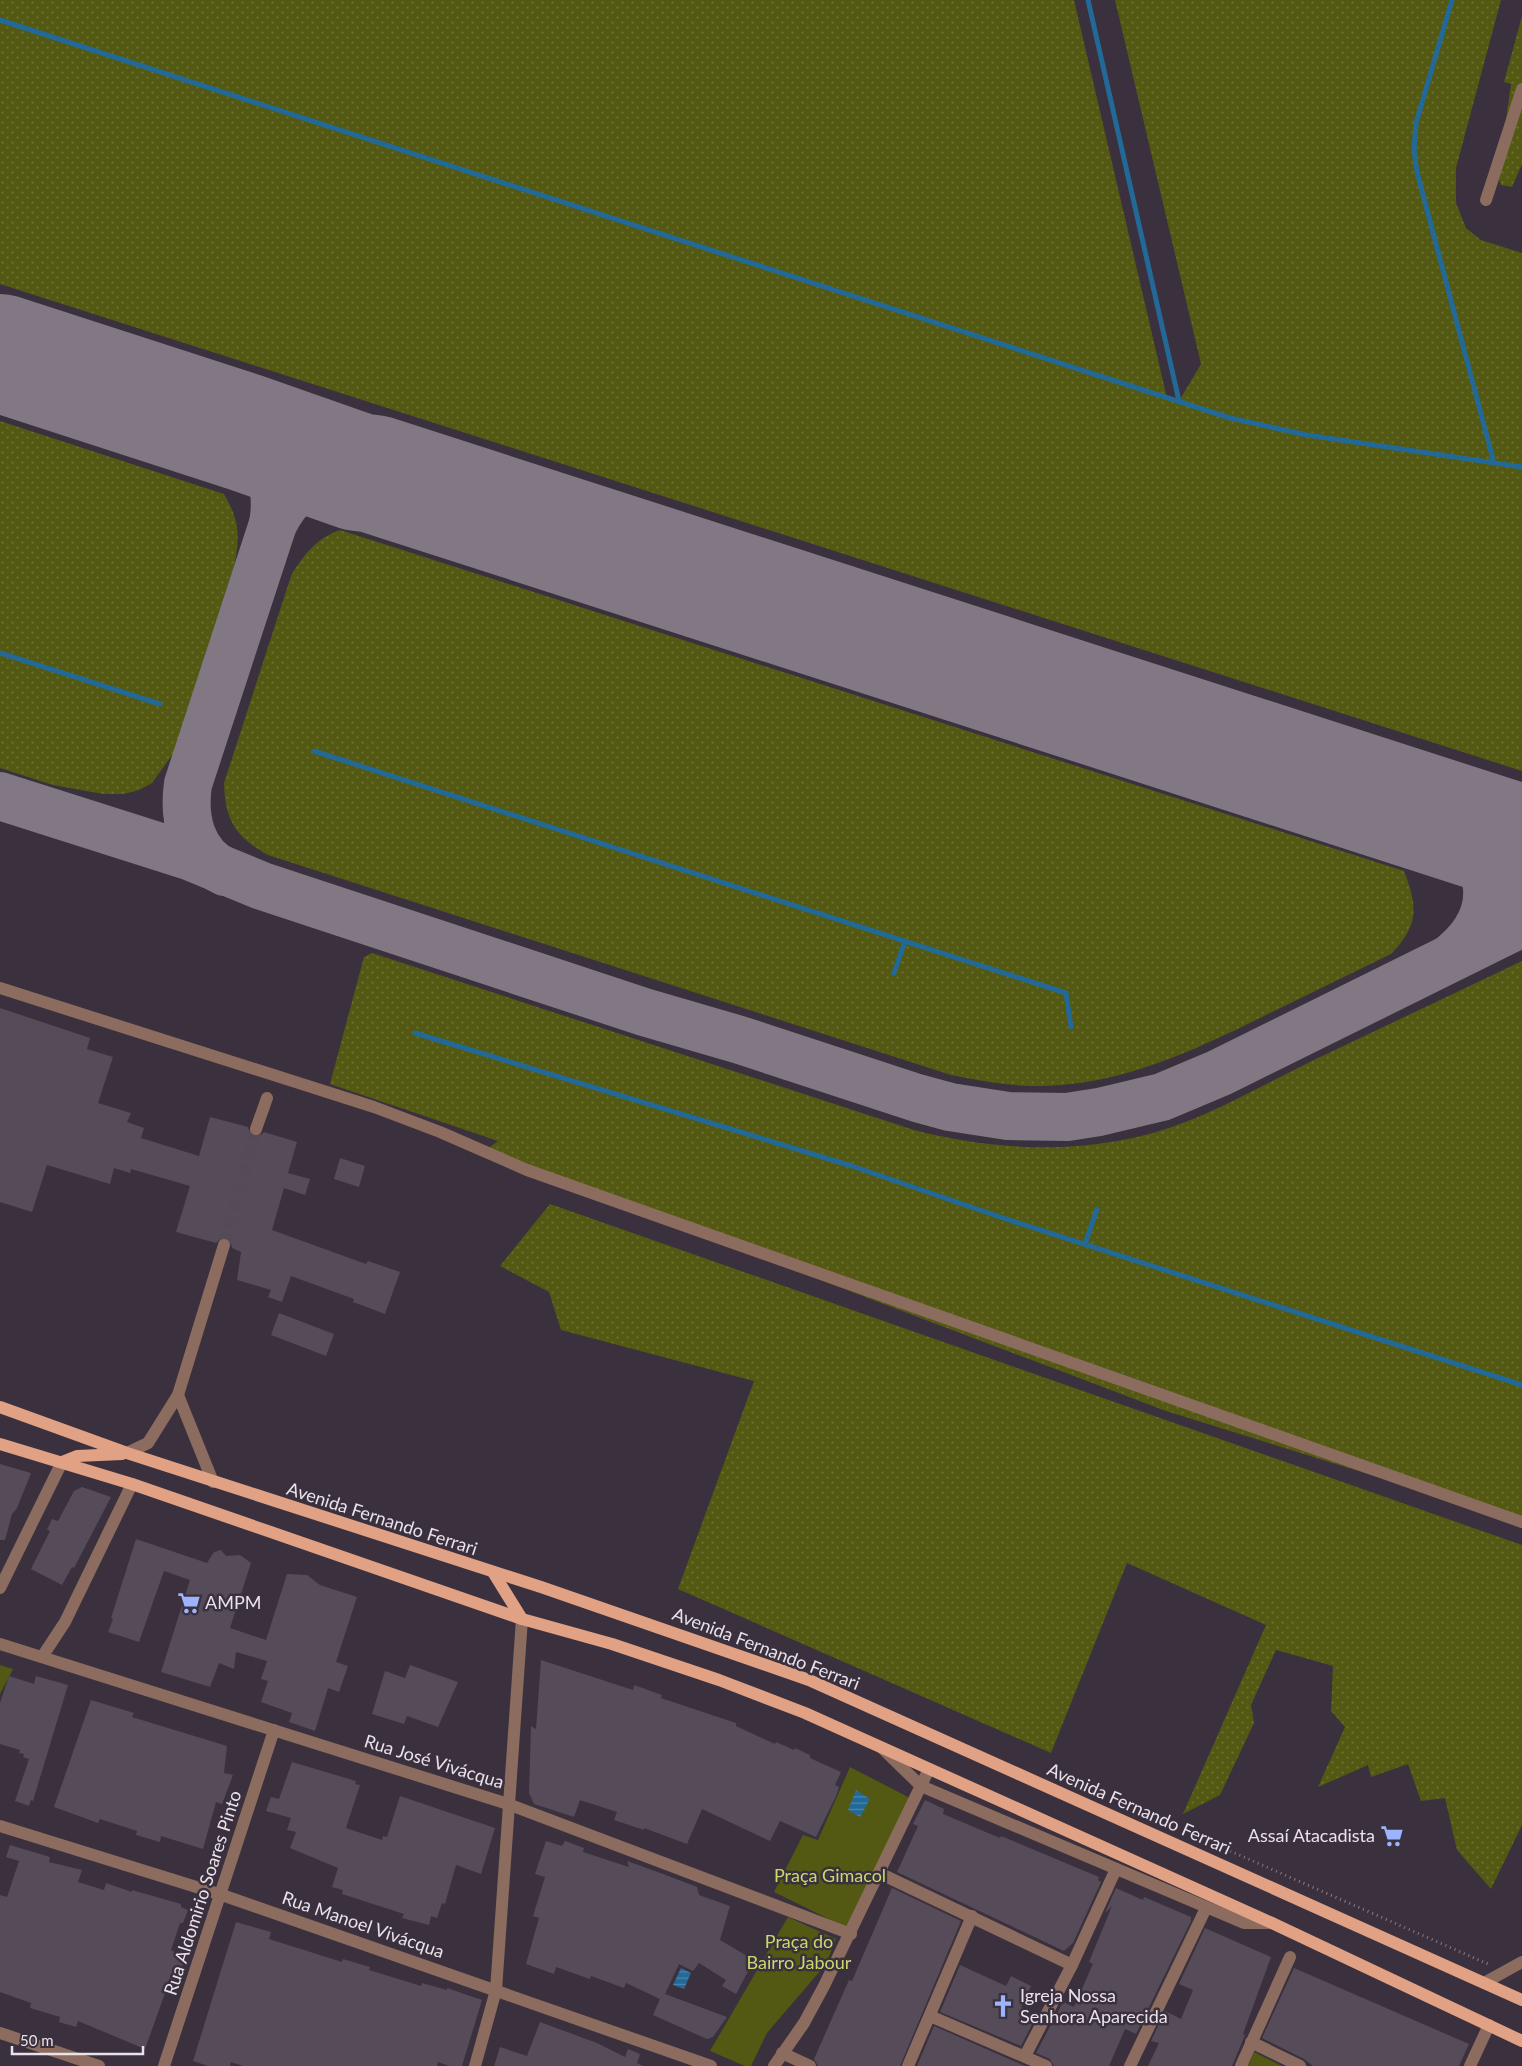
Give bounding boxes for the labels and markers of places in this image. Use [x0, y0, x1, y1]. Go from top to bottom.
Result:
supermarket icon: AMPM [176, 1590, 202, 1616]
place label: AMPM [205, 1591, 261, 1613]
supermarket icon: Assaí Atacadista [1379, 1823, 1405, 1849]
place label: Assaí Atacadista [1248, 1824, 1375, 1846]
place label: Igreja Nossa Senhora Aparecida [1020, 1984, 1168, 2027]
church icon: Igreja Nossa Senhora Aparecida [990, 1993, 1016, 2019]

